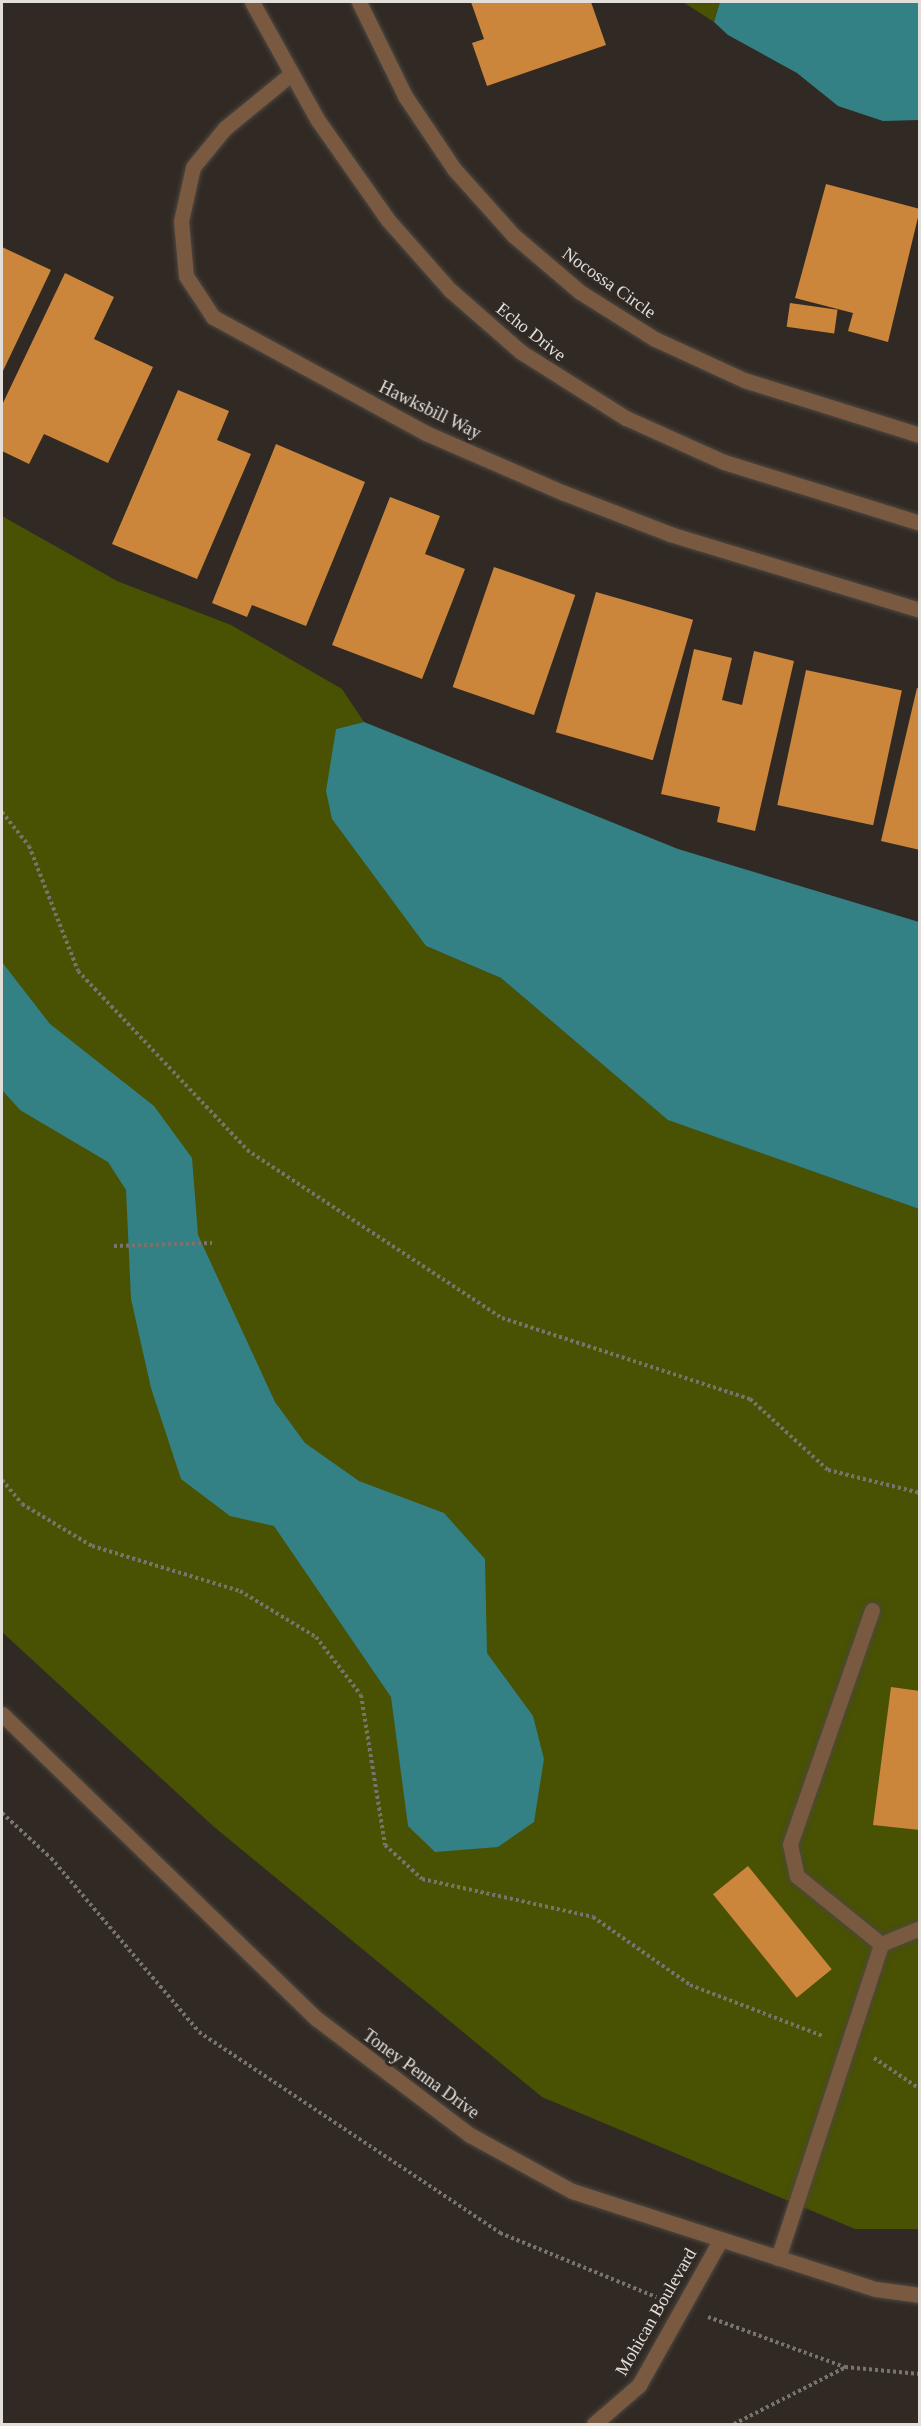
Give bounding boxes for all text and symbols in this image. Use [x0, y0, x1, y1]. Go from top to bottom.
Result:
street label: Nocossa Circle [558, 243, 660, 323]
street label: Echo Drive [492, 298, 570, 366]
street label: Hawksbill Way [375, 376, 485, 444]
street label: Toney Penna Drive [359, 2024, 483, 2124]
street label: Mohican Boulevard [611, 2244, 701, 2380]

